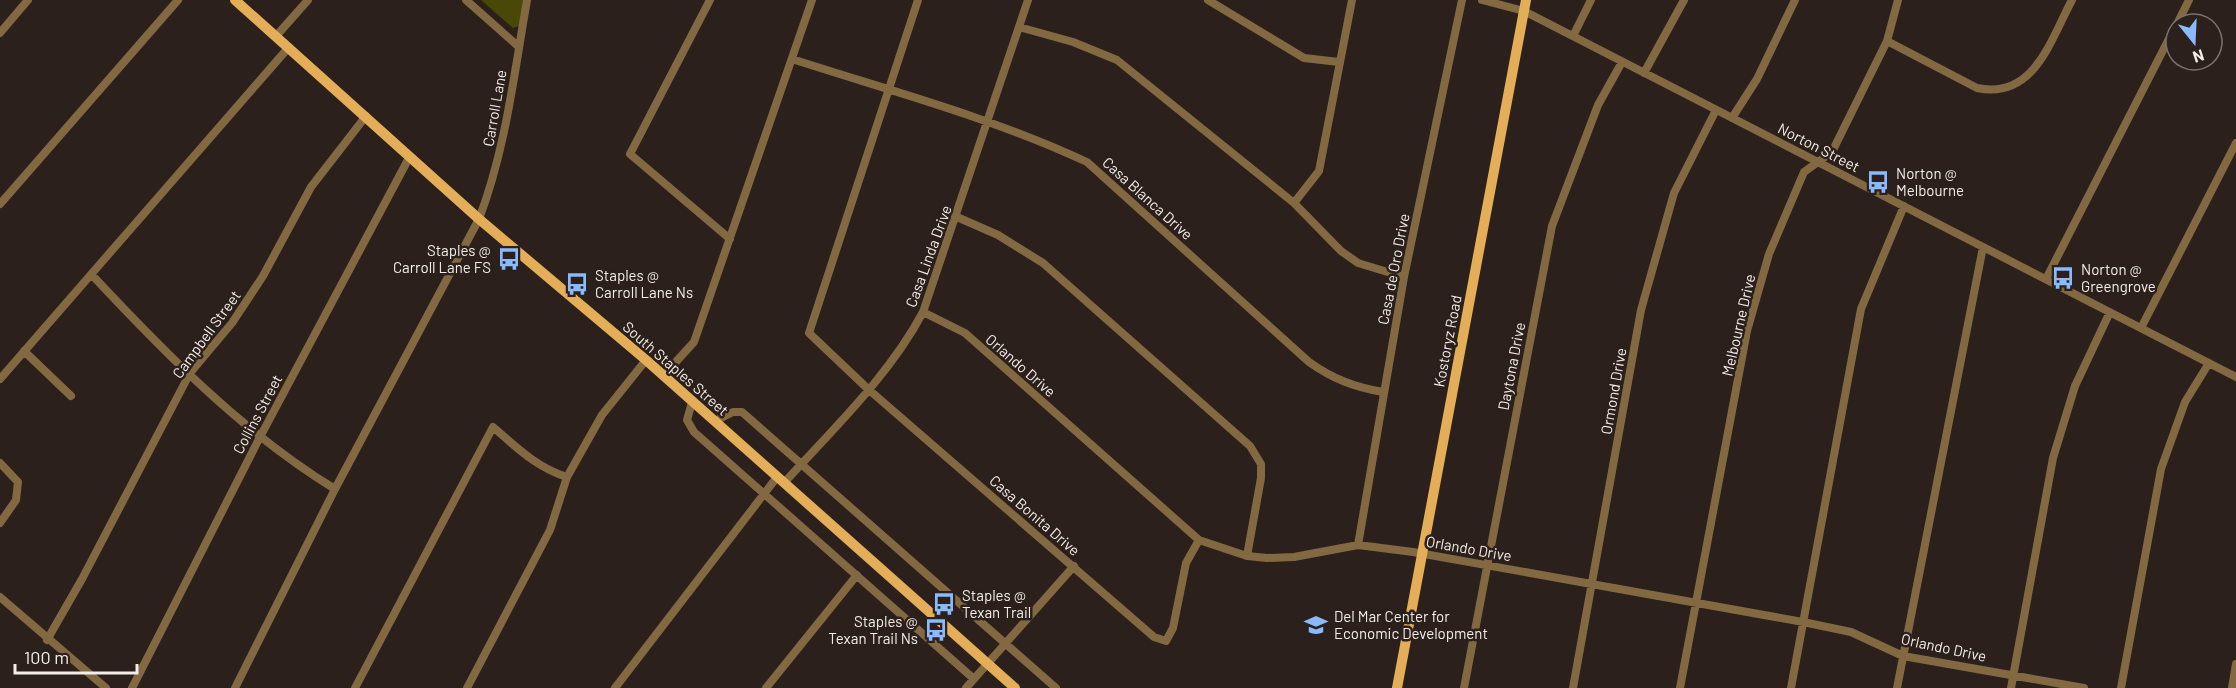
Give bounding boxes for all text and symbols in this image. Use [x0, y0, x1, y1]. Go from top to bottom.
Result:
north arrow [2164, 12, 2224, 72]
text: N [2191, 46, 2207, 67]
street label: Carroll Lane [478, 68, 510, 148]
street label: Norton Street [1775, 119, 1863, 175]
street label: Casa Blanca Drive [1099, 153, 1197, 243]
place label: Norton @ Melbourne [1896, 164, 1964, 199]
bus stop icon: Norton @ Melbourne [1865, 169, 1891, 195]
street label: Casa Linda Drive [901, 203, 955, 309]
street label: Casa de Oro Drive [1373, 212, 1413, 326]
place label: Staples @ Carroll Lane FS [393, 241, 491, 276]
bus stop icon: Staples @ Carroll Lane FS [496, 246, 522, 272]
place label: Norton @ Greengrove [2081, 260, 2156, 295]
bus stop icon: Norton @ Greengrove [2050, 265, 2076, 291]
place label: Staples @ Carroll Lane Ns [595, 266, 693, 301]
bus stop icon: Staples @ Carroll Lane Ns [564, 271, 590, 297]
street label: Melbourne Drive [1717, 272, 1759, 378]
street label: Campbell Street [168, 287, 244, 381]
street label: Kostoryz Road [1429, 293, 1465, 389]
street label: South Staples Street [619, 317, 733, 419]
street label: Daytona Drive [1494, 320, 1528, 412]
street label: Orlando Drive [982, 330, 1060, 400]
street label: Ormond Drive [1597, 346, 1629, 436]
street label: Collins Street [229, 371, 285, 457]
street label: Casa Bonita Drive [986, 471, 1084, 559]
street label: Orlando Drive [1425, 532, 1513, 564]
place label: Staples @ Texan Trail [962, 586, 1031, 621]
bus stop icon: Staples @ Texan Trail [931, 591, 957, 617]
place label: Del Mar Center for Economic Development [1334, 607, 1488, 642]
place label: Staples @ Texan Trail Ns [828, 612, 918, 647]
school or university icon: Del Mar Center for Economic Development [1303, 612, 1329, 638]
bus stop icon: Staples @ Texan Trail Ns [923, 617, 949, 643]
street label: Orlando Drive [1900, 629, 1988, 665]
scale bar [15, 637, 136, 675]
text: 100 m [24, 646, 69, 668]

